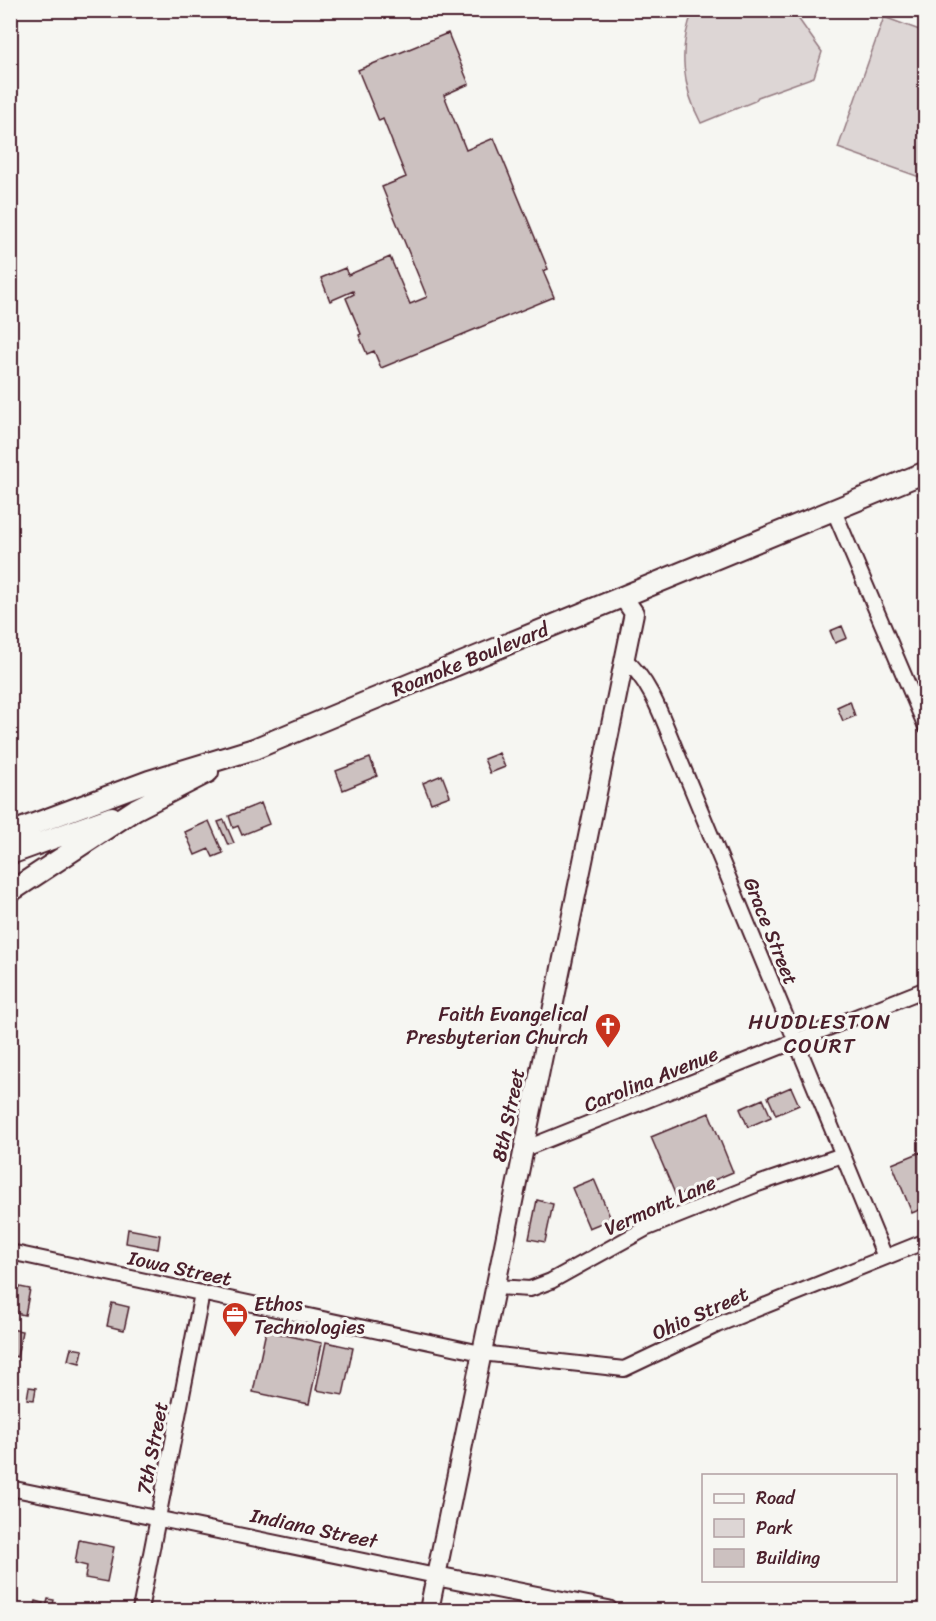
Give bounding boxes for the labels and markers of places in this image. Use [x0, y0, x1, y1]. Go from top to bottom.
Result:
place label: Faith Evangelical Presbyterian Church [406, 997, 589, 1055]
church icon: Faith Evangelical Presbyterian Church [593, 1011, 623, 1049]
place label: Ethos Technologies [254, 1287, 366, 1345]
office icon: Ethos Technologies [220, 1300, 250, 1338]

